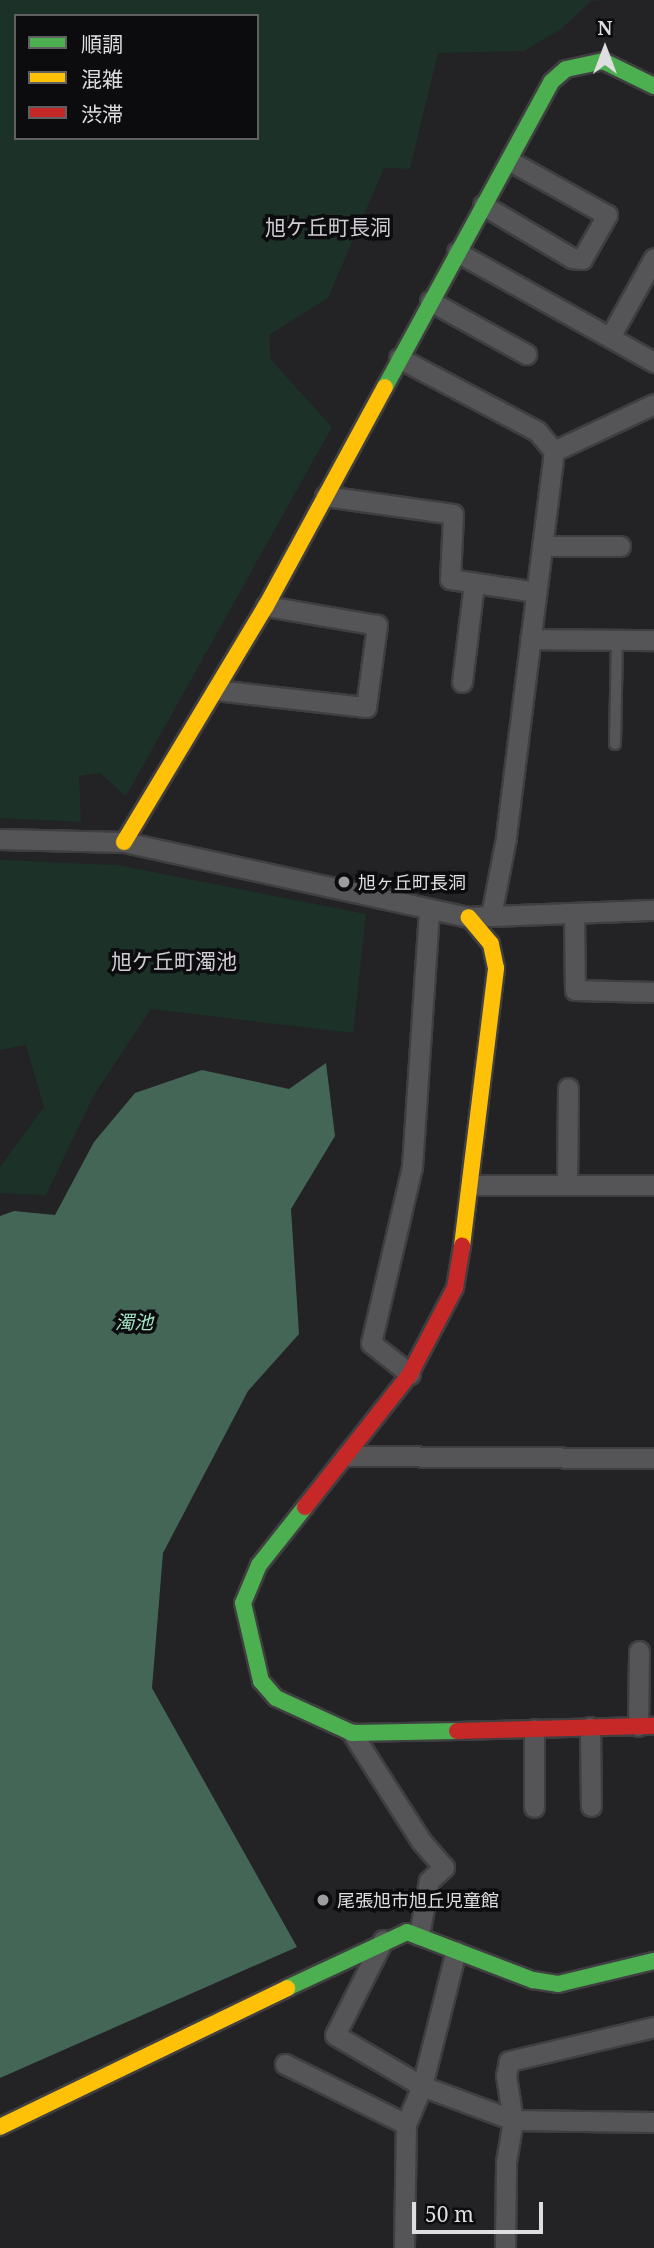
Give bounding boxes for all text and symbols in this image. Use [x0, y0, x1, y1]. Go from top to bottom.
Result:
legend [14, 14, 259, 140]
north arrow [570, 14, 640, 84]
text: N [598, 15, 612, 41]
text: 順調 [81, 30, 123, 58]
text: 混雑 [81, 65, 123, 93]
text: 渋滞 [81, 100, 123, 128]
district label: 旭ケ丘町長洞 [265, 214, 391, 240]
place label: 旭ヶ丘町長洞 [358, 871, 466, 893]
marker: 旭ヶ丘町長洞 [336, 874, 352, 890]
district label: 旭ケ丘町濁池 [111, 948, 237, 974]
water label: 濁池 [115, 1312, 153, 1334]
place label: 尾張旭市旭丘児童館 [337, 1889, 499, 1911]
marker: 尾張旭市旭丘児童館 [315, 1892, 331, 1908]
scale bar [416, 2188, 547, 2232]
text: 50 m [425, 2200, 474, 2228]

